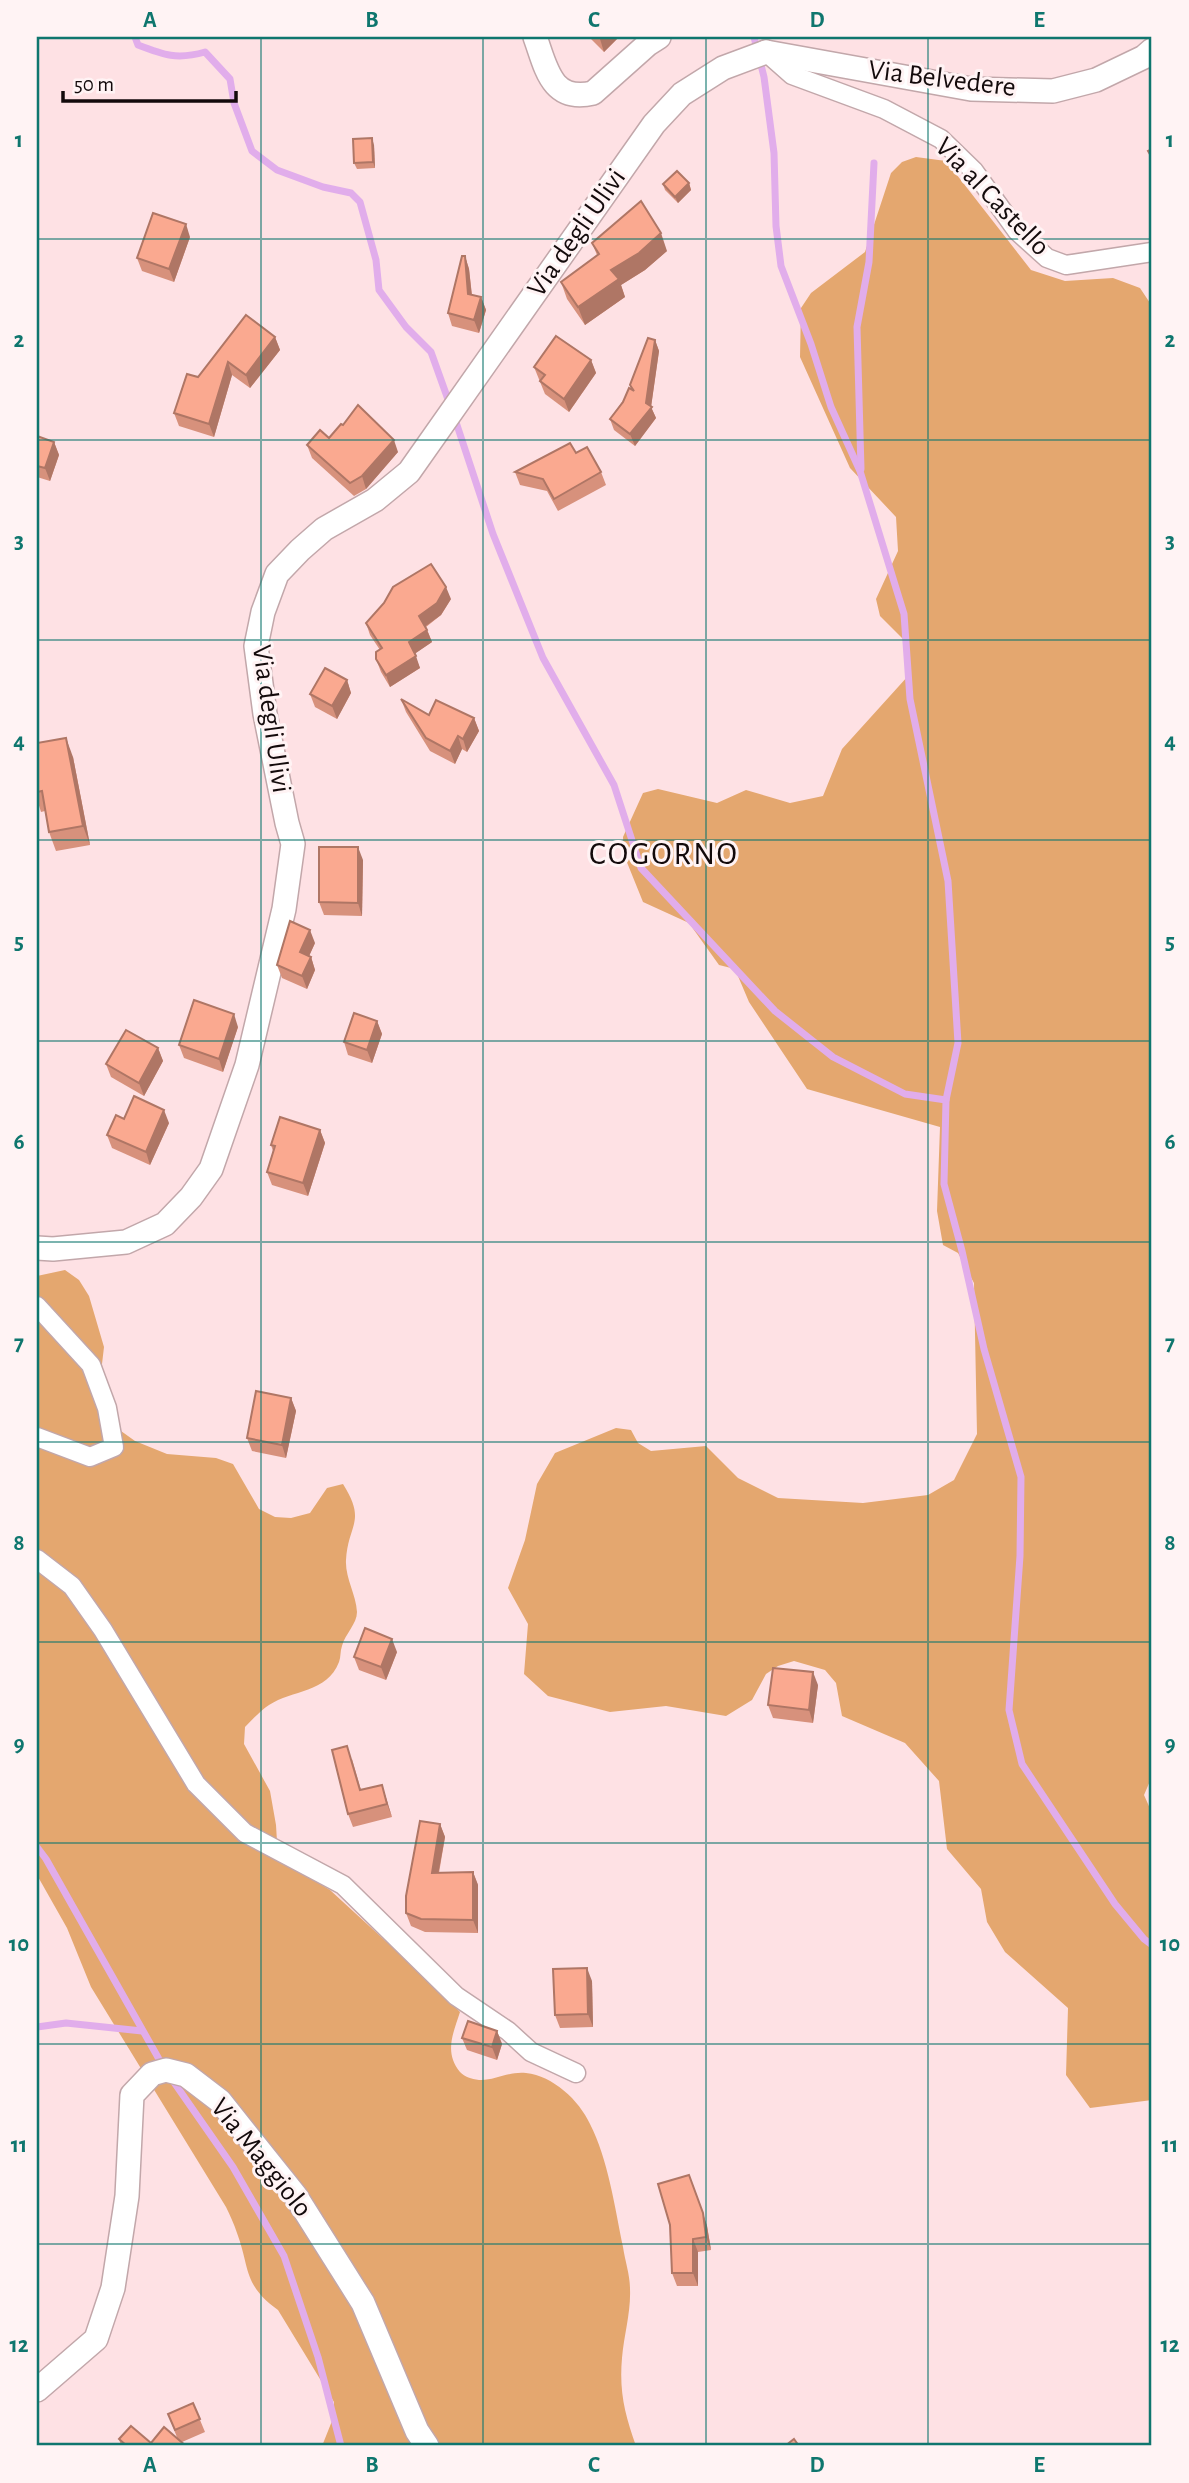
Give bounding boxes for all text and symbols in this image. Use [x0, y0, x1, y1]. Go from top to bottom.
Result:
text: A [143, 9, 157, 32]
text: B [365, 9, 379, 32]
text: C [588, 9, 600, 32]
text: D [809, 9, 825, 32]
text: E [1033, 9, 1045, 32]
street label: Via Belvedere [867, 56, 1017, 102]
scale bar [63, 60, 236, 104]
text: 50 m [74, 74, 114, 95]
text: 1 [15, 129, 23, 152]
text: 1 [1166, 129, 1174, 152]
street label: Via al Castello [929, 133, 1055, 261]
street label: Via degli Ulivi [523, 164, 631, 302]
text: 2 [14, 329, 25, 352]
text: 2 [1165, 329, 1176, 352]
text: 3 [14, 530, 24, 553]
text: 3 [1165, 530, 1175, 553]
street label: Via degli Ulivi [247, 643, 295, 795]
text: 4 [13, 730, 25, 753]
text: 4 [1164, 730, 1176, 753]
district label: COGORNO [589, 838, 739, 870]
text: 5 [14, 931, 24, 954]
text: 5 [1165, 931, 1175, 954]
text: 6 [13, 1131, 25, 1154]
text: 6 [1164, 1131, 1176, 1154]
text: 7 [14, 1332, 24, 1355]
text: 7 [1165, 1332, 1175, 1355]
text: 8 [13, 1532, 25, 1555]
text: 8 [1164, 1532, 1176, 1555]
text: 9 [13, 1733, 25, 1756]
text: 9 [1164, 1733, 1176, 1756]
text: 10 [9, 1933, 29, 1956]
text: 10 [1160, 1933, 1180, 1956]
street label: Via Maggiolo [205, 2093, 317, 2223]
text: 11 [11, 2134, 27, 2157]
text: 11 [1162, 2134, 1178, 2157]
text: 12 [9, 2334, 29, 2357]
text: 12 [1160, 2334, 1180, 2357]
text: A [143, 2454, 157, 2477]
text: B [365, 2454, 379, 2477]
text: C [588, 2454, 600, 2477]
text: D [809, 2454, 825, 2477]
text: E [1033, 2454, 1045, 2477]

